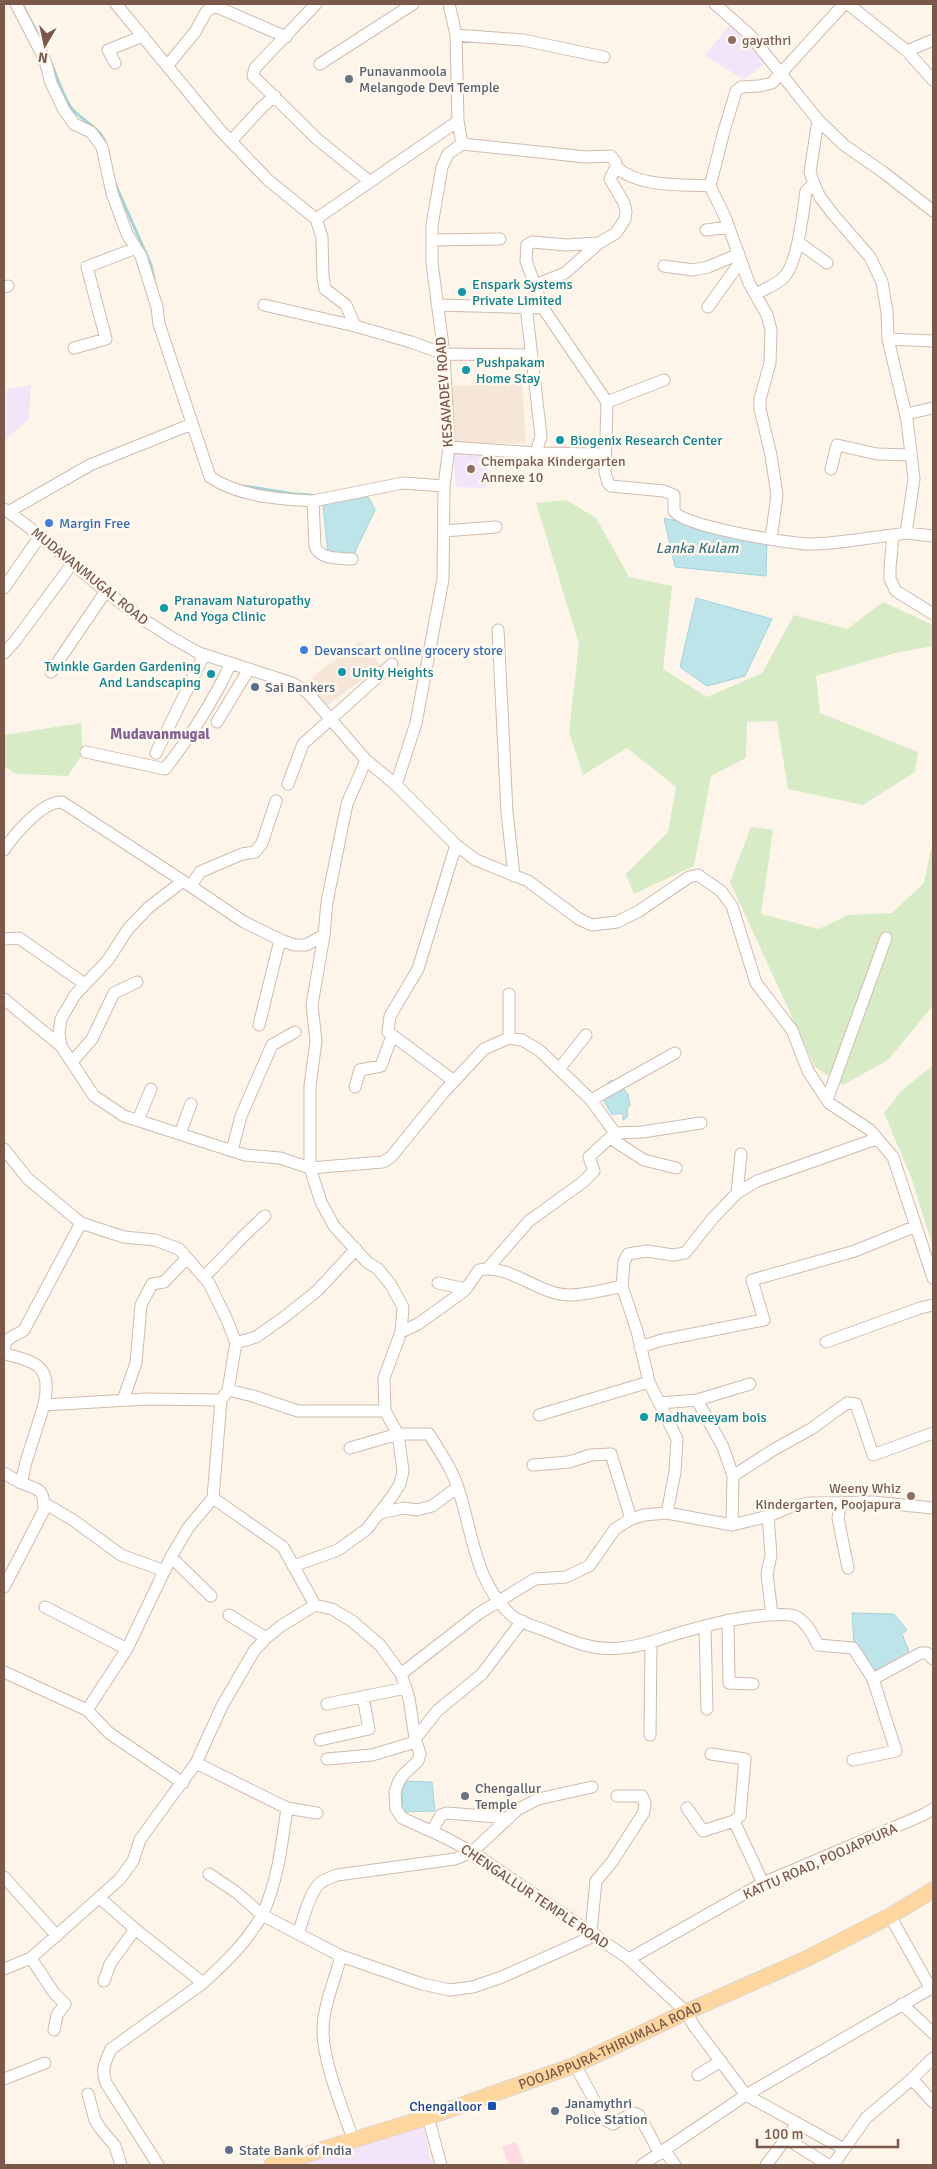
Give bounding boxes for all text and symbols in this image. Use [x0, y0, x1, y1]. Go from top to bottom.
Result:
north arrow [20, 20, 70, 70]
place label: gayathri [742, 32, 791, 49]
marker: gayathri [726, 34, 738, 46]
text: N [37, 48, 49, 67]
place label: Punavanmoola Melangode Devi Temple [359, 63, 500, 96]
marker: Punavanmoola Melangode Devi Temple [343, 73, 355, 85]
place label: Enspark Systems Private Limited [472, 276, 573, 309]
marker: Enspark Systems Private Limited [456, 286, 468, 298]
street label: KESAVADEV ROAD [432, 336, 457, 448]
place label: Pushpakam Home Stay [476, 354, 545, 387]
marker: Pushpakam Home Stay [460, 364, 472, 376]
place label: Biogenix Research Center [570, 432, 723, 449]
marker: Biogenix Research Center [554, 434, 566, 446]
place label: Chempaka Kindergarten Annexe 10 [481, 453, 626, 486]
marker: Chempaka Kindergarten Annexe 10 [465, 463, 477, 475]
place label: Margin Free [59, 515, 130, 532]
marker: Margin Free [43, 517, 55, 529]
street label: MUDAVANMUGAL ROAD [28, 524, 152, 629]
water label: Lanka Kulam [656, 539, 739, 557]
place label: Pranavam Naturopathy And Yoga Clinic [174, 592, 311, 625]
marker: Pranavam Naturopathy And Yoga Clinic [158, 602, 170, 614]
place label: Devanscart online grocery store [314, 642, 503, 659]
marker: Devanscart online grocery store [298, 644, 310, 656]
place label: Twinkle Garden Gardening And Landscaping [44, 658, 201, 691]
place label: Unity Heights [352, 664, 434, 681]
marker: Unity Heights [336, 666, 348, 678]
marker: Twinkle Garden Gardening And Landscaping [205, 668, 217, 680]
place label: Sai Bankers [265, 679, 335, 696]
marker: Sai Bankers [249, 681, 261, 693]
district label: Mudavanmugal [110, 725, 210, 743]
place label: Madhaveeyam bois [654, 1409, 767, 1426]
marker: Madhaveeyam bois [638, 1411, 650, 1423]
place label: Weeny Whiz Kindergarten, Poojapura [755, 1480, 901, 1513]
marker: Weeny Whiz Kindergarten, Poojapura [905, 1490, 917, 1502]
place label: Chengallur Temple [475, 1780, 542, 1813]
marker: Chengallur Temple [459, 1790, 471, 1802]
street label: KATTU ROAD, POOJAPPURA [741, 1820, 900, 1903]
street label: CHENGALLUR TEMPLE ROAD [457, 1840, 612, 1952]
street label: POOJAPPURA-THIRUMALA ROAD [516, 1998, 704, 2093]
place label: Janamythri Police Station [565, 2095, 648, 2128]
place label: Chengalloor [409, 2098, 483, 2115]
marker: Chengalloor [486, 2100, 498, 2112]
marker: Janamythri Police Station [549, 2105, 561, 2117]
scale bar [757, 2116, 898, 2148]
text: 100 m [764, 2125, 804, 2143]
place label: State Bank of India [239, 2142, 352, 2159]
marker: State Bank of India [223, 2144, 235, 2156]

